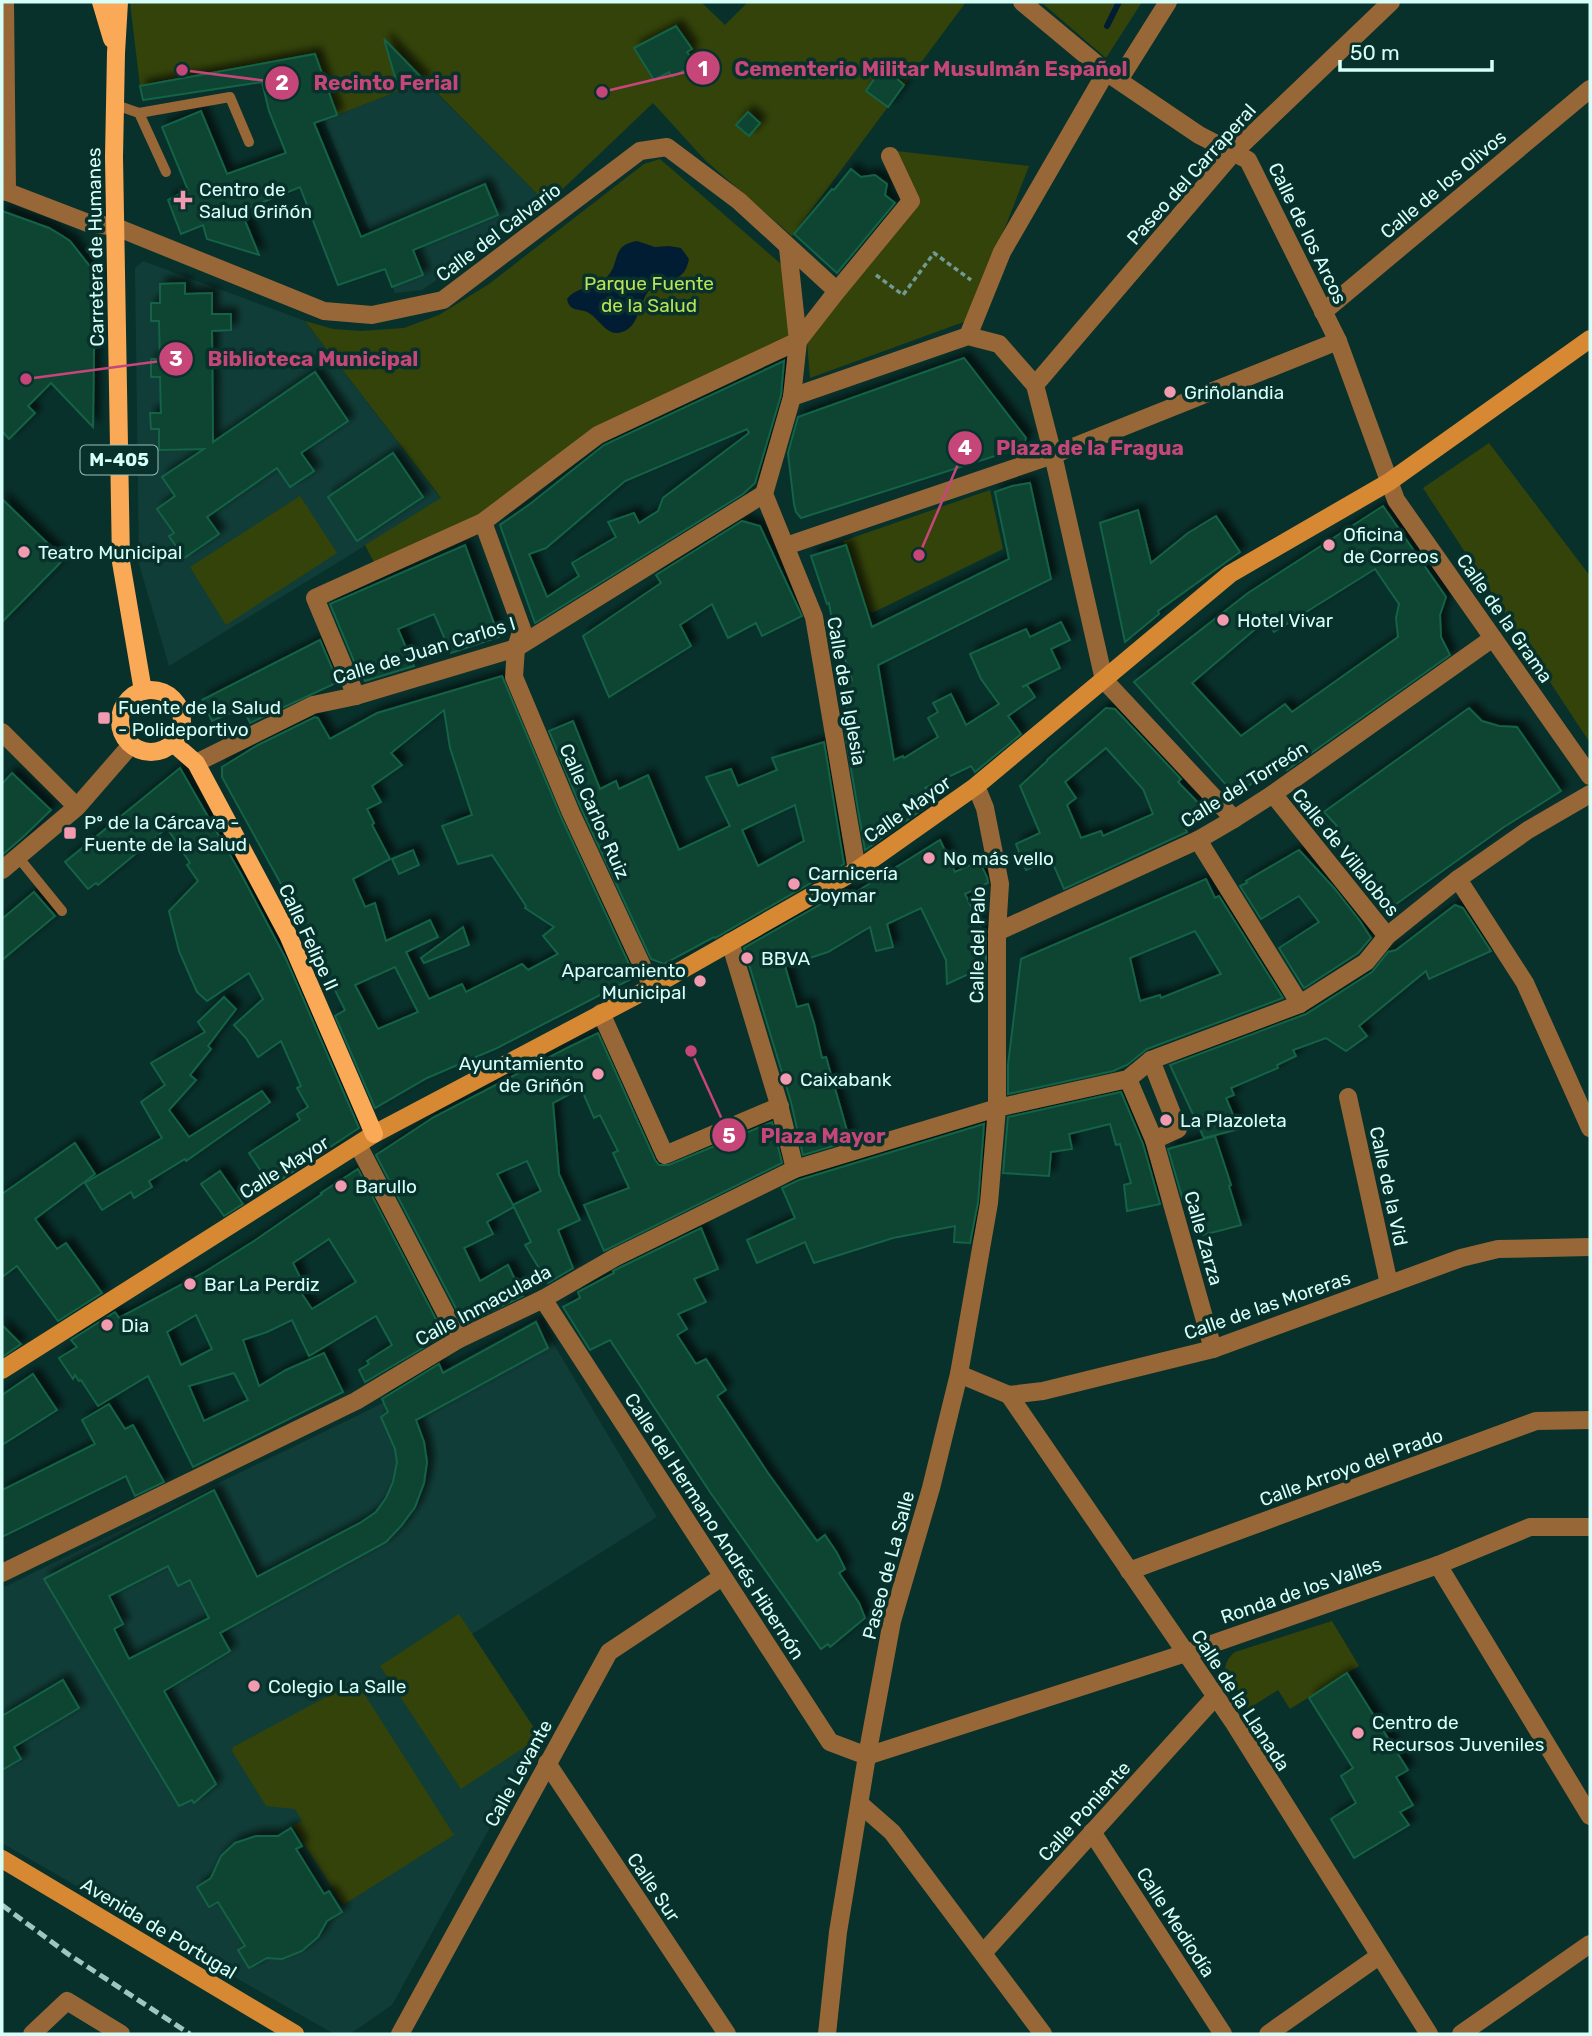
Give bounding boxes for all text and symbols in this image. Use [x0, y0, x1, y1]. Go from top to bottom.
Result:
scale bar [1340, 28, 1492, 72]
text: 50 m [1350, 40, 1400, 65]
callout: Cementerio Militar Musulmán Español [685, 47, 1142, 89]
text: 1 [698, 56, 708, 81]
text: Cementerio Militar Musulmán Español [734, 56, 1128, 81]
callout: Recinto Ferial [265, 62, 473, 104]
text: 2 [275, 70, 289, 95]
text: Recinto Ferial [314, 70, 458, 95]
street label: Paseo del Carraperal [1122, 99, 1261, 250]
street label: Calle de los Olivos [1376, 125, 1511, 244]
street label: Carretera de Humanes [82, 147, 109, 347]
street label: Calle de los Arcos [1263, 159, 1352, 308]
place label: Centro de Salud Griñón [199, 178, 312, 223]
street label: Calle del Calvario [431, 178, 565, 287]
marker: Centro de Salud Griñón [173, 190, 193, 210]
park label: Parque Fuente de la Salud [584, 272, 714, 317]
callout: Biblioteca Municipal [158, 338, 432, 380]
text: 3 [169, 346, 183, 371]
text: Biblioteca Municipal [208, 346, 418, 371]
place label: Griñolandia [1184, 381, 1284, 404]
marker: Griñolandia [1162, 384, 1178, 400]
callout: Plaza de la Fragua [947, 427, 1198, 469]
text: 4 [958, 435, 972, 460]
text: Plaza de la Fragua [996, 435, 1184, 460]
road number: M-405 [80, 446, 158, 474]
place label: Oficina de Correos [1343, 523, 1439, 568]
marker: Oficina de Correos [1321, 537, 1337, 553]
place label: Teatro Municipal [38, 541, 182, 564]
marker: Teatro Municipal [16, 544, 32, 560]
street label: Calle de la Grama [1452, 549, 1558, 687]
place label: Hotel Vivar [1237, 609, 1334, 632]
street label: Calle de Juan Carlos I [330, 612, 518, 689]
marker: Hotel Vivar [1215, 612, 1231, 628]
street label: Calle de la Iglesia [822, 615, 871, 767]
place label: Fuente de la Salud - Polideportivo [118, 696, 281, 741]
marker: Fuente de la Salud - Polideportivo [96, 710, 112, 726]
street label: Calle del Torreón [1176, 736, 1312, 833]
street label: Calle Carlos Ruiz [554, 740, 635, 883]
street label: Calle Mayor [859, 770, 956, 848]
street label: Calle de Villalobos [1287, 784, 1404, 921]
place label: Pº de la Cárcava - Fuente de la Salud [84, 811, 247, 856]
marker: Pº de la Cárcava - Fuente de la Salud [62, 825, 78, 841]
place label: No más vello [943, 847, 1054, 870]
marker: No más vello [921, 850, 937, 866]
place label: Carnicería Joymar [808, 862, 898, 907]
marker: Carnicería Joymar [786, 876, 802, 892]
street label: Calle Felipe II [274, 880, 343, 994]
street label: Calle del Palo [965, 886, 990, 1004]
place label: BBVA [761, 947, 811, 970]
marker: BBVA [739, 950, 755, 966]
place label: Aparcamiento Municipal [562, 959, 686, 1004]
marker: Aparcamiento Municipal [692, 973, 708, 989]
place label: Ayuntamiento de Griñón [459, 1052, 584, 1097]
marker: Ayuntamiento de Griñón [590, 1066, 606, 1082]
place label: Caixabank [800, 1068, 892, 1091]
marker: Caixabank [778, 1071, 794, 1087]
place label: La Plazoleta [1180, 1109, 1287, 1132]
marker: La Plazoleta [1158, 1112, 1174, 1128]
callout: Plaza Mayor [711, 1114, 899, 1156]
text: 5 [722, 1123, 736, 1148]
text: Plaza Mayor [761, 1123, 886, 1148]
street label: Calle de la Vid [1365, 1124, 1412, 1248]
street label: Calle Mayor [235, 1130, 334, 1204]
place label: Barullo [355, 1175, 417, 1198]
marker: Barullo [333, 1178, 349, 1194]
street label: Calle Zarza [1179, 1188, 1228, 1288]
street label: Calle Inmaculada [411, 1260, 555, 1351]
street label: Calle de las Moreras [1181, 1266, 1353, 1345]
place label: Bar La Perdiz [204, 1273, 320, 1296]
marker: Bar La Perdiz [182, 1276, 198, 1292]
place label: Dia [121, 1314, 149, 1337]
marker: Dia [99, 1317, 115, 1333]
street label: Calle del Hermano Andrés Hibernón [620, 1389, 809, 1664]
street label: Calle Arroyo del Prado [1256, 1424, 1446, 1511]
street label: Paseo de La Salle [858, 1488, 919, 1642]
street label: Ronda de los Valles [1218, 1552, 1385, 1629]
street label: Calle de la Llanada [1186, 1625, 1295, 1775]
place label: Colegio La Salle [268, 1675, 406, 1698]
marker: Colegio La Salle [246, 1678, 262, 1694]
place label: Centro de Recursos Juveniles [1372, 1711, 1544, 1756]
street label: Calle Levante [480, 1716, 557, 1831]
marker: Centro de Recursos Juveniles [1350, 1725, 1366, 1741]
street label: Calle Poniente [1033, 1757, 1135, 1866]
street label: Calle Sur [622, 1848, 685, 1927]
street label: Calle Mediodía [1131, 1863, 1220, 1982]
street label: Avenida de Portugal [77, 1873, 241, 1984]

